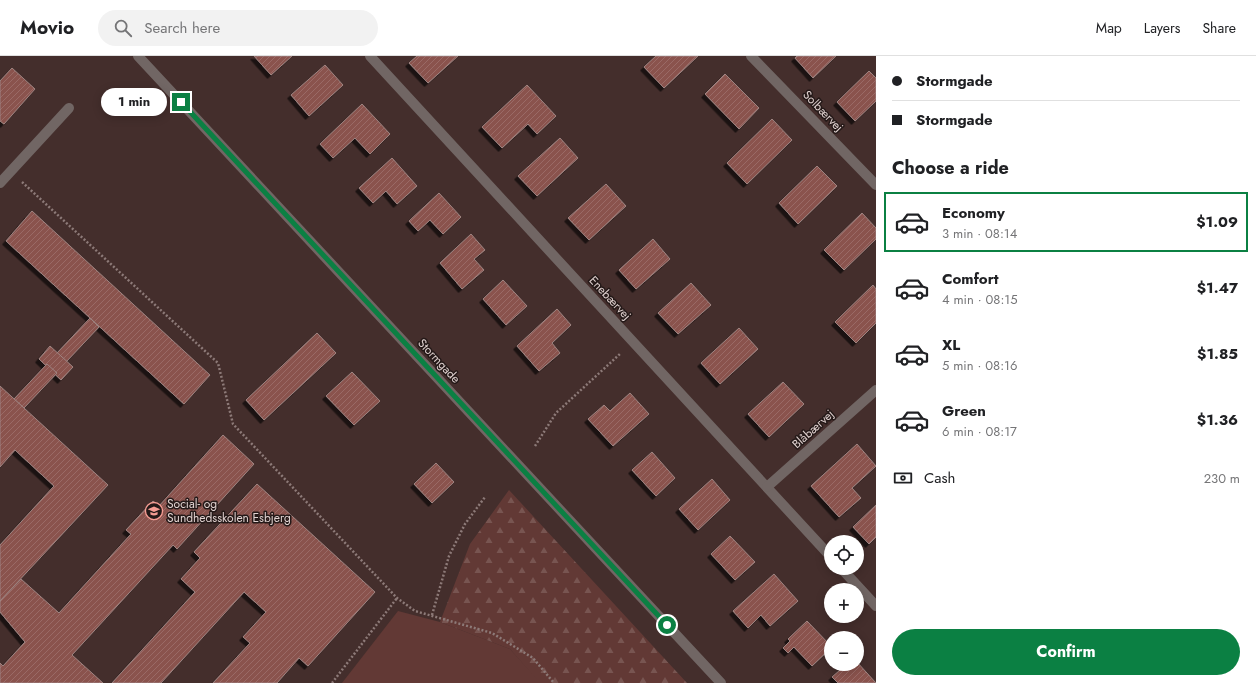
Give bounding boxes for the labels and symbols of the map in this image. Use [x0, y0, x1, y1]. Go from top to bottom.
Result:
street label: Solbærvej [799, 86, 847, 136]
callout: 1 min [101, 88, 167, 116]
route end [172, 93, 190, 111]
street label: Enebærvej [585, 272, 635, 324]
street label: Stormgade [414, 335, 464, 387]
street label: Blåbærvej [788, 405, 838, 453]
place label: Social- og Sundhedsskolen Esbjerg [167, 495, 291, 527]
school or university icon: Social- og Sundhedsskolen Esbjerg [144, 501, 164, 521]
route start [658, 616, 676, 634]

